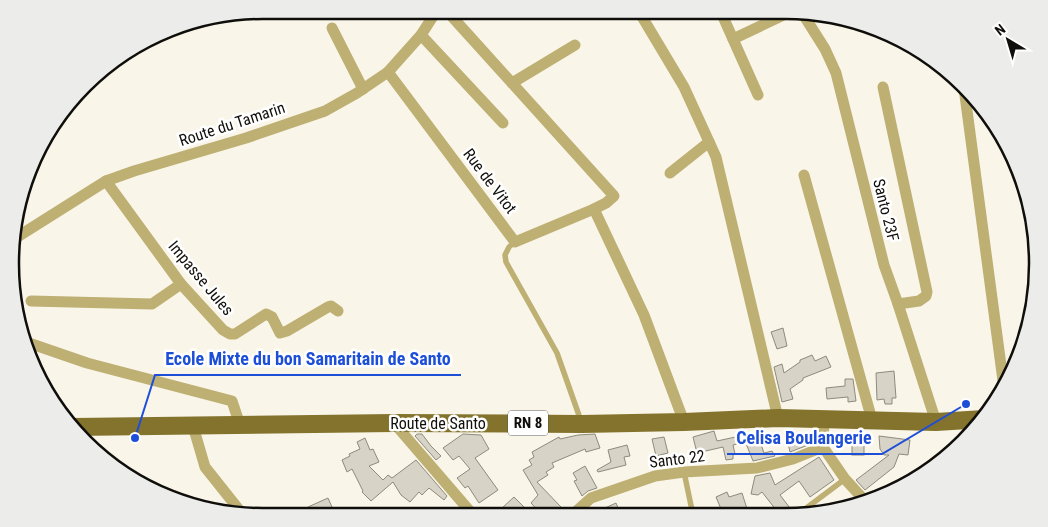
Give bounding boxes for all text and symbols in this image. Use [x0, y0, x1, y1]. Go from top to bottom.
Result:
north arrow [983, 15, 1033, 65]
text: N [992, 21, 1008, 39]
street label: Route du Tamarin [177, 98, 287, 150]
street label: Rue de Vitot [459, 145, 521, 217]
street label: Santo 23F [869, 177, 903, 243]
street label: Impasse Jules [164, 237, 238, 319]
callout: Ecole Mixte du bon Samaritain de Santo [155, 342, 461, 375]
text: Ecole Mixte du bon Samaritain de Santo [165, 348, 451, 369]
road number: RN 8 [508, 410, 548, 436]
street label: Route de Santo [390, 414, 486, 433]
callout: Celisa Boulangerie [727, 421, 882, 454]
text: Celisa Boulangerie [736, 427, 872, 448]
street label: Santo 22 [648, 446, 706, 472]

